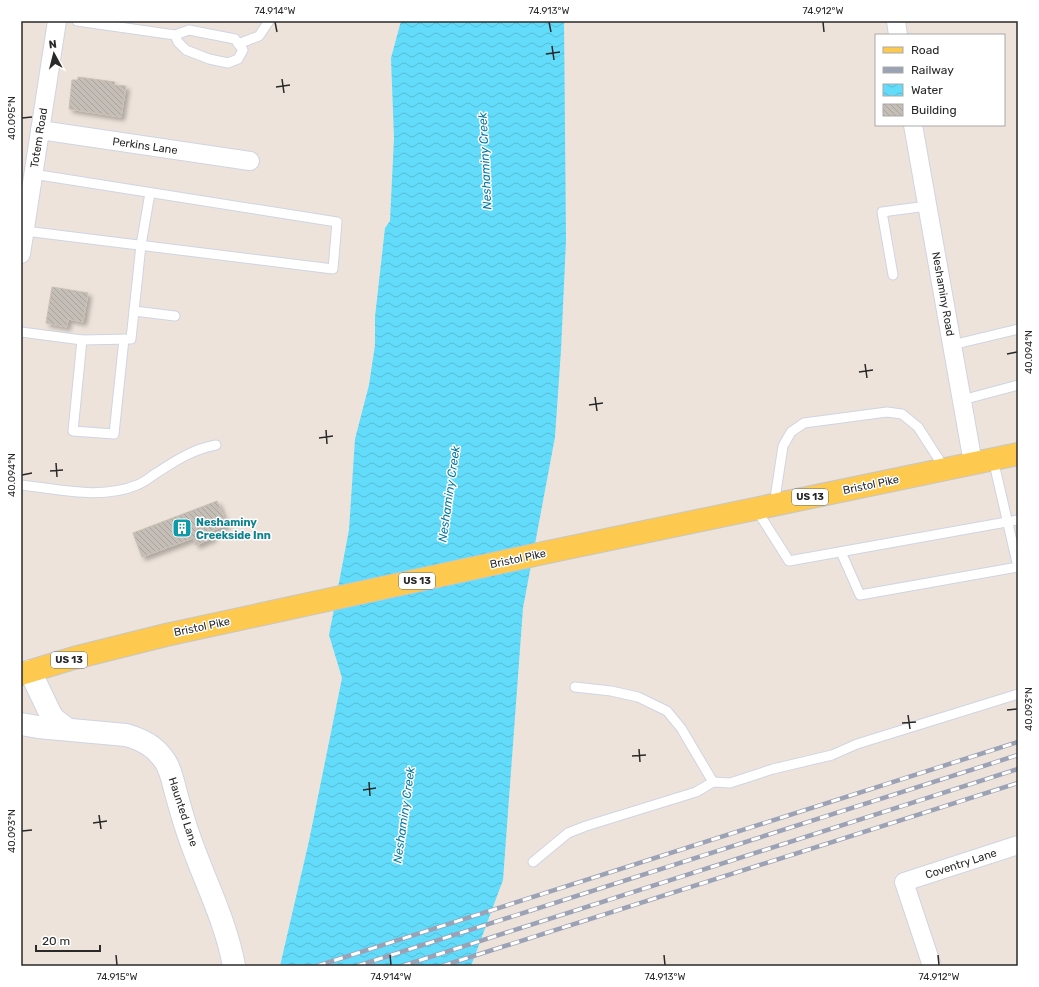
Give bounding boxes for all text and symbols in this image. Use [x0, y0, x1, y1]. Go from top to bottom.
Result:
text: 74.914°W [254, 5, 296, 17]
text: 74.913°W [528, 5, 570, 17]
text: 74.912°W [803, 5, 843, 17]
north arrow [34, 34, 74, 74]
legend [875, 34, 1005, 126]
text: N [48, 38, 58, 52]
text: Road [911, 43, 939, 57]
text: Railway [911, 63, 954, 77]
text: Water [911, 83, 943, 97]
text: 40.095°N [6, 96, 18, 140]
text: Building [911, 103, 957, 117]
street label: Totem Road [28, 107, 50, 169]
water label: Neshaminy Creek [475, 111, 495, 210]
street label: Perkins Lane [112, 135, 178, 157]
street label: Neshaminy Road [929, 251, 957, 337]
text: 40.094°N [1023, 330, 1035, 374]
water label: Neshaminy Creek [435, 444, 463, 543]
text: 40.094°N [6, 453, 18, 497]
street label: Bristol Pike [842, 473, 900, 497]
road number: US 13 [792, 489, 828, 505]
place label: Neshaminy Creekside Inn [196, 516, 271, 542]
building icon: Neshaminy Creekside Inn [171, 517, 193, 539]
street label: Bristol Pike [489, 547, 547, 571]
road number: US 13 [399, 573, 435, 589]
street label: Bristol Pike [173, 615, 231, 639]
road number: US 13 [51, 652, 87, 668]
text: 40.093°N [1023, 687, 1035, 731]
water label: Neshaminy Creek [390, 765, 418, 864]
street label: Haunted Lane [166, 776, 200, 848]
text: 40.093°N [6, 809, 18, 853]
street label: Coventry Lane [924, 846, 998, 882]
scale bar [36, 927, 100, 953]
text: 20 m [42, 934, 70, 948]
text: 74.915°W [97, 971, 137, 983]
text: 74.914°W [370, 971, 412, 983]
text: 74.913°W [644, 971, 686, 983]
text: 74.912°W [919, 971, 959, 983]

